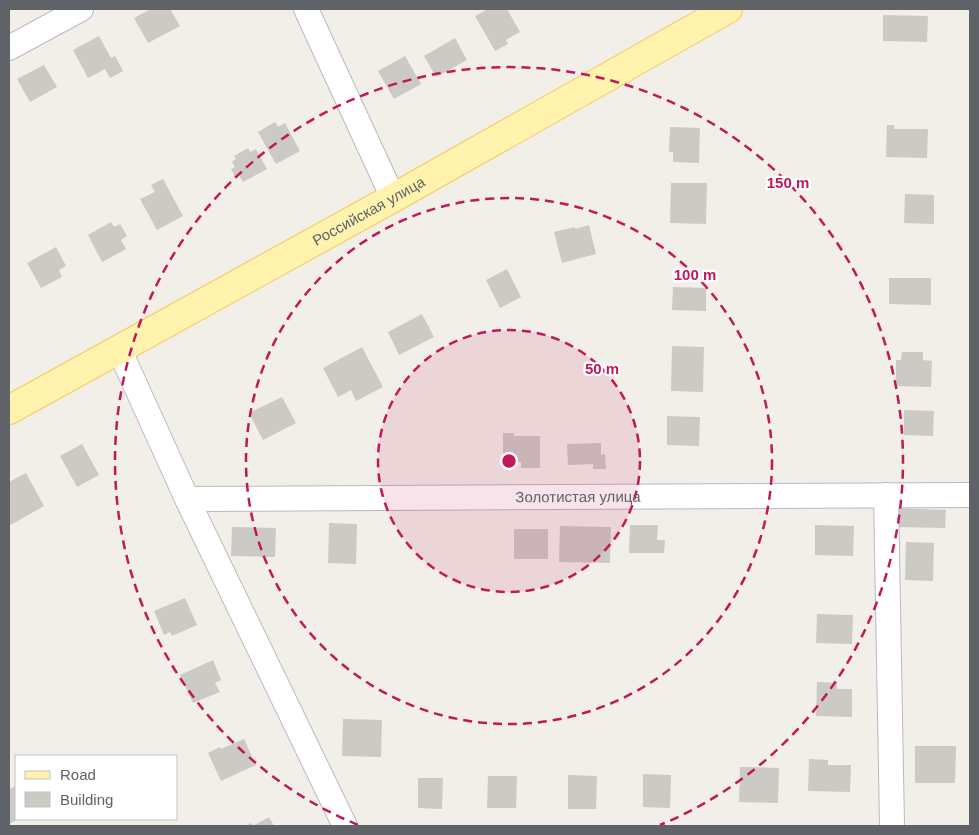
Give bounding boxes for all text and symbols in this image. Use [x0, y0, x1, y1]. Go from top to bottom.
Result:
street label: Российская улица [309, 173, 428, 249]
text: 150 m [767, 174, 809, 191]
text: 100 m [674, 266, 716, 283]
text: 50 m [585, 360, 619, 377]
centre of rings [500, 452, 518, 470]
street label: Золотистая улица [515, 488, 641, 505]
legend [15, 755, 178, 820]
text: Road [60, 766, 96, 783]
text: Building [60, 791, 113, 808]

